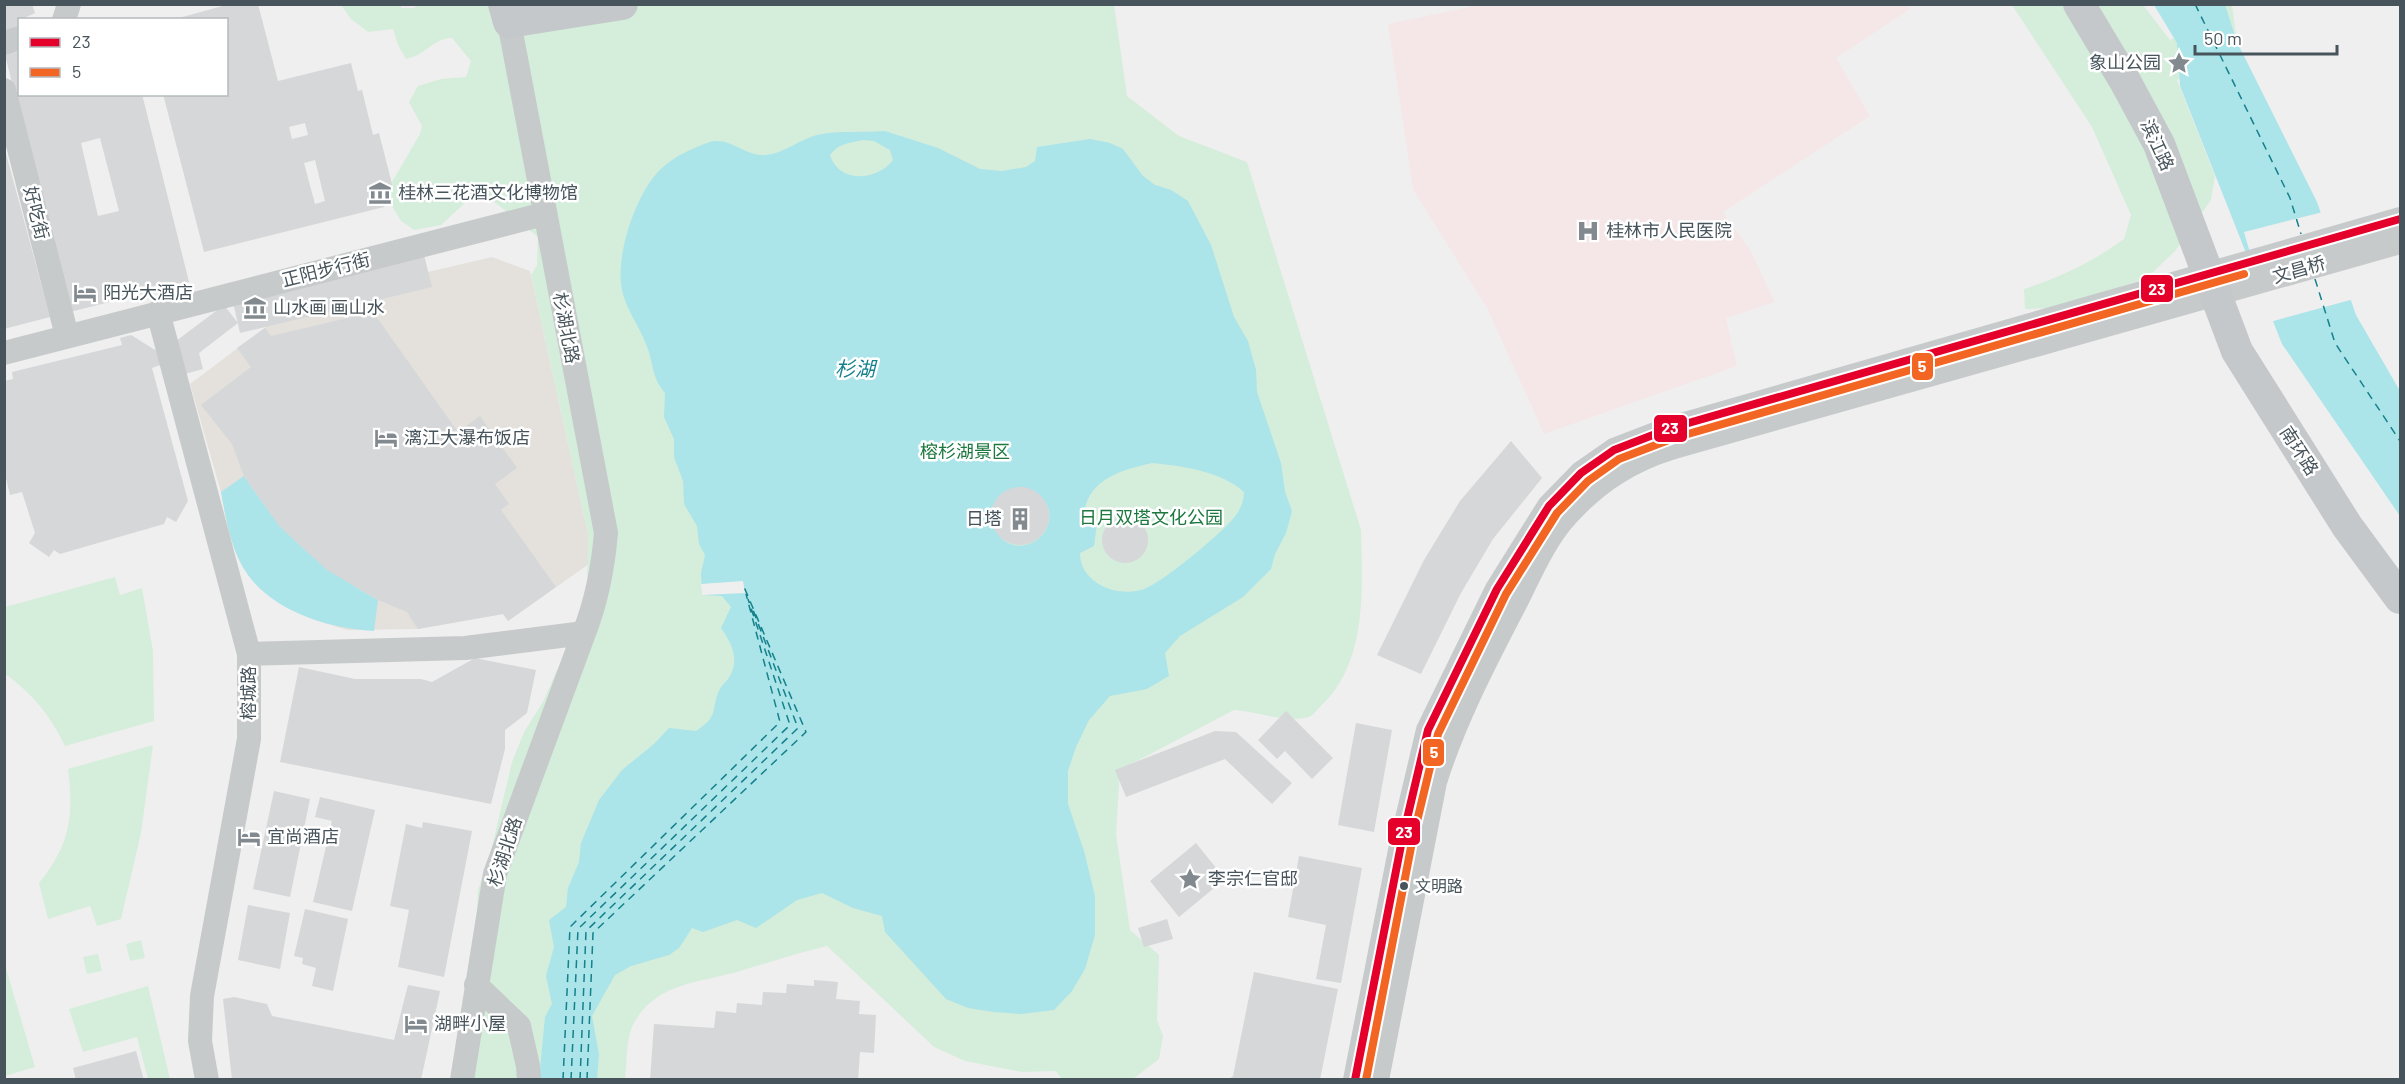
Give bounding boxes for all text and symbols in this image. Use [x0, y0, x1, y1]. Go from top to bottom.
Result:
legend [18, 18, 228, 96]
scale bar [2195, 18, 2338, 56]
text: 50 m [2204, 27, 2242, 49]
text: 23 [72, 30, 91, 52]
place icon: 象山公园 [2166, 50, 2192, 76]
place label: 象山公园 [2089, 51, 2161, 73]
text: 5 [72, 60, 81, 82]
street label: 滨江路 [2137, 115, 2179, 174]
museum icon: 桂林三花酒文化博物馆 [367, 180, 393, 206]
place label: 桂林三花酒文化博物馆 [398, 181, 578, 203]
street label: 好吃街 [20, 184, 54, 242]
hospital icon: 桂林市人民医院 [1575, 218, 1601, 244]
place label: 桂林市人民医院 [1606, 219, 1732, 241]
street label: 正阳步行街 [279, 247, 372, 291]
street label: 文昌桥 [2270, 251, 2328, 287]
line badge: 23 [2140, 274, 2174, 303]
text: 23 [2148, 279, 2166, 298]
hotel icon: 阳光大酒店 [72, 280, 98, 306]
place label: 阳光大酒店 [103, 281, 193, 303]
street label: 杉湖北路 [549, 290, 585, 365]
museum icon: 山水画 画山水 [242, 295, 268, 321]
place label: 山水画 画山水 [273, 296, 385, 318]
line badge: 5 [1911, 352, 1934, 381]
water label: 杉湖 [835, 356, 878, 380]
text: 5 [1918, 356, 1927, 375]
line badge: 23 [1653, 414, 1688, 443]
text: 23 [1661, 418, 1679, 437]
street label: 南环路 [2276, 422, 2324, 479]
hotel icon: 漓江大瀑布饭店 [373, 425, 399, 451]
place label: 漓江大瀑布饭店 [404, 426, 530, 448]
park label: 榕杉湖景区 [920, 440, 1010, 462]
building icon: 日塔 [1007, 506, 1033, 532]
park label: 日月双塔文化公园 [1079, 506, 1223, 528]
place label: 日塔 [966, 507, 1002, 529]
street label: 榕城路 [237, 666, 259, 720]
line badge: 5 [1422, 738, 1445, 767]
text: 5 [1430, 742, 1439, 761]
street label: 杉湖北路 [482, 814, 526, 889]
line badge: 23 [1387, 817, 1421, 846]
text: 23 [1395, 822, 1413, 841]
hotel icon: 宜尚酒店 [236, 824, 262, 850]
place label: 宜尚酒店 [267, 825, 339, 847]
place icon: 李宗仁官邸 [1177, 866, 1203, 892]
place label: 李宗仁官邸 [1208, 867, 1298, 889]
place label: 文明路 [1415, 876, 1463, 895]
marker: 文明路 [1398, 880, 1410, 892]
hotel icon: 湖畔小屋 [403, 1011, 429, 1037]
place label: 湖畔小屋 [434, 1012, 506, 1034]

